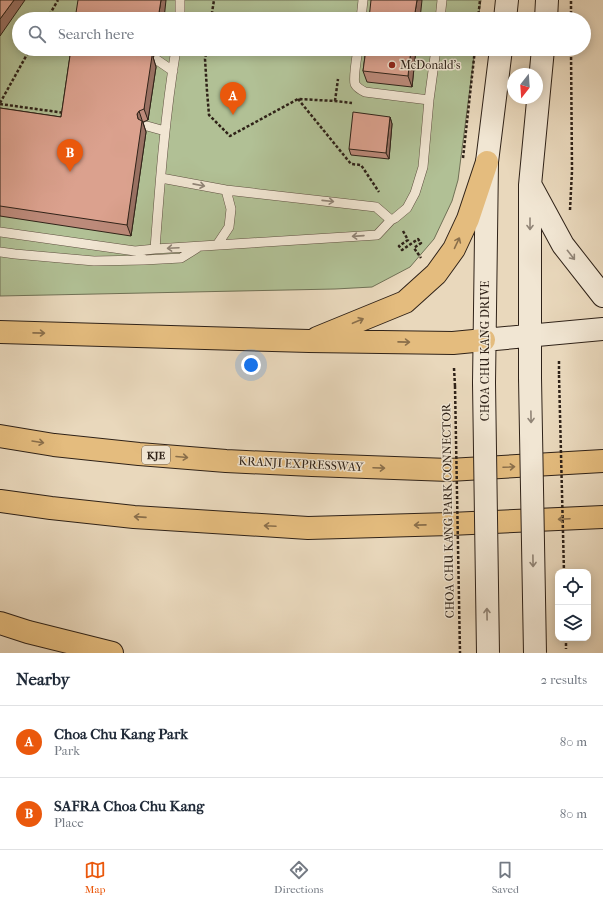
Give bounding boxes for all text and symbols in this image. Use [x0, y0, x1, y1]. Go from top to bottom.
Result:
search box [12, 12, 591, 56]
icon: search [26, 23, 48, 45]
text: Search here [58, 25, 134, 43]
place label: McDonald's [400, 58, 461, 72]
marker: McDonald's [387, 60, 397, 70]
north arrow [507, 68, 543, 104]
pin: A [220, 82, 246, 115]
pin: B [57, 139, 83, 172]
one-way arrow [192, 181, 205, 189]
one-way arrow [321, 198, 334, 205]
one-way arrow [526, 217, 534, 230]
one-way arrow [352, 233, 365, 240]
one-way arrow [454, 237, 461, 249]
one-way arrow [167, 244, 180, 252]
one-way arrow [567, 249, 575, 260]
street label: CHOA CHU KANG DRIVE [478, 281, 492, 421]
one-way arrow [351, 316, 363, 324]
one-way arrow [32, 330, 45, 337]
one-way arrow [397, 338, 410, 346]
your location [241, 355, 261, 375]
street label: CHOA CHU KANG PARK CONNECTOR [439, 402, 457, 619]
one-way arrow [527, 410, 535, 423]
one-way arrow [32, 439, 45, 447]
road number: KJE [142, 446, 170, 464]
one-way arrow [175, 454, 188, 461]
street label: KRANJI EXPRESSWAY [238, 454, 365, 474]
one-way arrow [502, 463, 515, 471]
one-way arrow [372, 464, 385, 471]
one-way arrow [134, 514, 147, 521]
one-way arrow [558, 515, 571, 523]
one-way arrow [414, 521, 427, 529]
one-way arrow [264, 522, 277, 529]
one-way arrow [530, 554, 537, 567]
map controls [555, 569, 591, 641]
button: locate [555, 569, 591, 605]
button: layers [555, 605, 591, 641]
one-way arrow [484, 608, 491, 621]
text: Nearby [16, 669, 70, 689]
text: 2 results [541, 672, 587, 687]
text: Choa Chu Kang Park [54, 725, 188, 743]
text: A [25, 734, 33, 749]
text: 80 m [560, 734, 587, 749]
text: Park [54, 743, 80, 758]
text: SAFRA Choa Chu Kang [54, 797, 204, 815]
text: B [25, 806, 33, 821]
text: 80 m [560, 806, 587, 821]
text: Place [54, 815, 84, 830]
tab: Map [84, 859, 106, 896]
tab: Directions [274, 859, 324, 896]
tab: Saved [492, 859, 519, 896]

